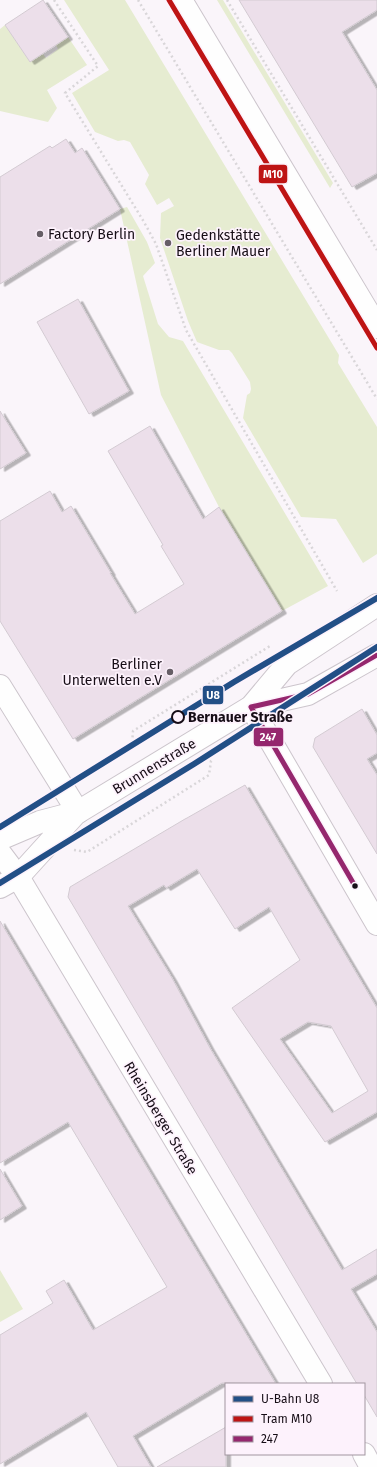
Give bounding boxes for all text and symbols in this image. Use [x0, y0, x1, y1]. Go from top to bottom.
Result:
line badge: M10 [258, 164, 288, 184]
text: M10 [263, 168, 284, 181]
place label: Factory Berlin [48, 226, 135, 243]
place label: Gedenkstätte Berliner Mauer [176, 227, 271, 260]
marker: Factory Berlin [35, 229, 45, 239]
marker: Gedenkstätte Berliner Mauer [163, 238, 173, 248]
place label: Berliner Unterwelten e.V [63, 656, 163, 689]
marker: Berliner Unterwelten e.V [165, 667, 175, 677]
line badge: U8 [202, 685, 224, 705]
text: U8 [206, 689, 220, 702]
place label: Bernauer Straße [188, 709, 293, 726]
marker: Bernauer Straße [171, 710, 185, 724]
line badge: 247 [253, 727, 284, 747]
text: 247 [260, 731, 276, 744]
street label: Brunnenstraße [109, 735, 199, 798]
unlabelled marker [350, 881, 360, 891]
street label: Rheinsberger Straße [120, 1059, 201, 1178]
legend [225, 1383, 365, 1455]
text: U-Bahn U8 [261, 1392, 320, 1406]
text: Tram M10 [261, 1412, 312, 1426]
text: 247 [261, 1432, 278, 1446]

